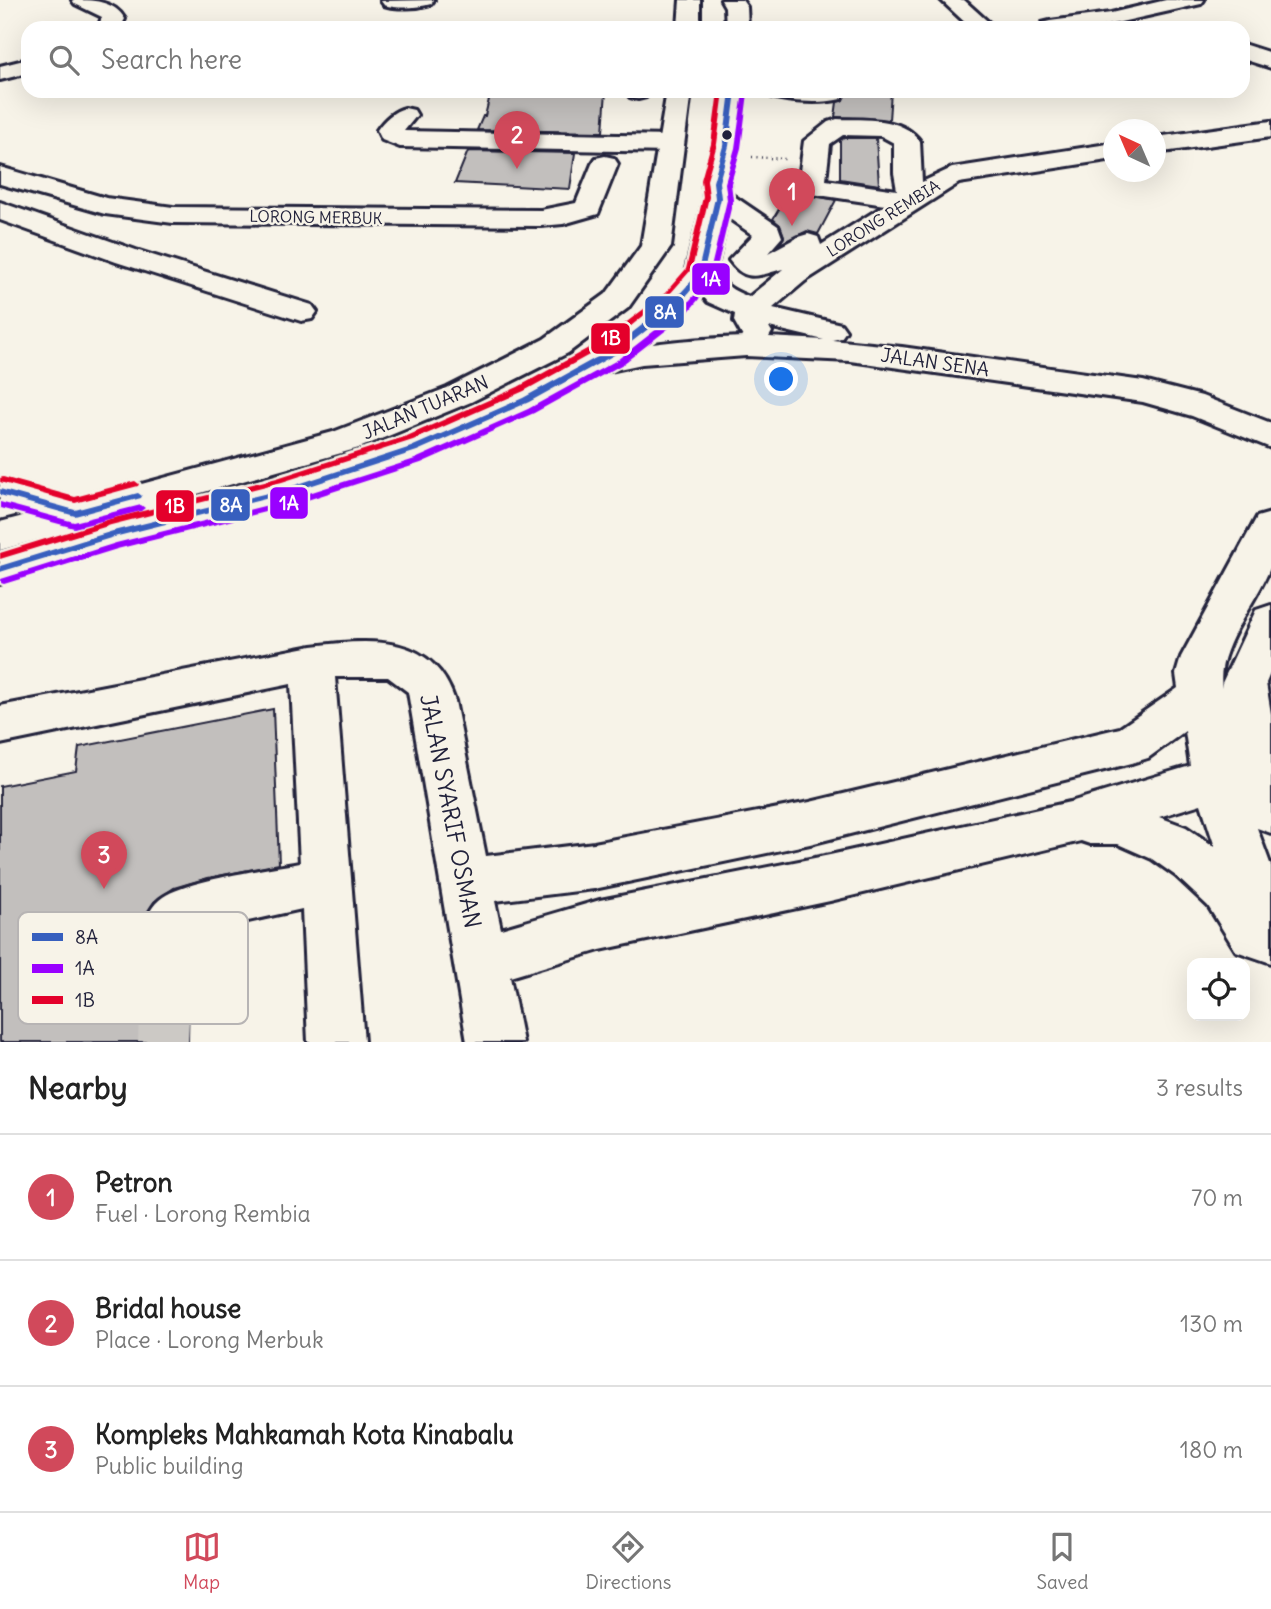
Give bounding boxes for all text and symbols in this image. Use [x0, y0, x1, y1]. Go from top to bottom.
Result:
search box [21, 21, 1250, 98]
icon: search [45, 41, 83, 79]
text: Search here [101, 43, 242, 76]
pin: 2 [494, 111, 540, 169]
north arrow [1103, 119, 1166, 182]
unlabelled marker [720, 128, 734, 142]
pin: 1 [769, 168, 815, 226]
street label: LORONG REMBIA [823, 175, 943, 261]
street label: LORONG MERBUK [249, 206, 383, 228]
line badge: 1A [691, 262, 731, 296]
text: 1A [701, 267, 721, 291]
line badge: 8A [644, 295, 685, 329]
text: 8A [653, 300, 677, 324]
line badge: 1B [590, 322, 631, 355]
text: 1B [601, 326, 621, 350]
street label: JALAN SENA [879, 343, 991, 381]
your location [764, 362, 798, 396]
street label: JALAN TUARAN [358, 370, 492, 444]
line badge: 1A [269, 486, 309, 520]
line badge: 8A [210, 488, 251, 522]
line badge: 1B [155, 489, 195, 523]
text: 1A [279, 491, 299, 515]
text: 8A [219, 493, 243, 517]
text: 1B [165, 494, 185, 518]
street label: JALAN SYARIF OSMAN [414, 692, 488, 930]
pin: 3 [81, 831, 127, 889]
legend [18, 912, 248, 1024]
text: 8A [75, 925, 98, 949]
text: 1A [75, 956, 95, 980]
map controls [1187, 958, 1250, 1021]
button: locate [1187, 958, 1250, 1021]
text: 1B [75, 988, 95, 1012]
text: Nearby [28, 1069, 128, 1107]
text: 3 results [1156, 1073, 1243, 1102]
text: Petron [95, 1166, 172, 1199]
text: 1 [46, 1183, 56, 1212]
text: 70 m [1191, 1183, 1243, 1212]
text: Fuel · Lorong Rembia [95, 1199, 311, 1228]
text: Bridal house [95, 1292, 241, 1325]
text: 2 [45, 1309, 57, 1338]
text: 130 m [1180, 1309, 1243, 1338]
text: Place · Lorong Merbuk [95, 1325, 324, 1354]
text: Kompleks Mahkamah Kota Kinabalu [95, 1418, 514, 1451]
text: 3 [44, 1435, 58, 1464]
text: 180 m [1180, 1435, 1243, 1464]
text: Public building [95, 1451, 244, 1480]
tab: Map [183, 1528, 221, 1594]
tab: Directions [586, 1528, 671, 1594]
tab: Saved [1036, 1528, 1088, 1594]

